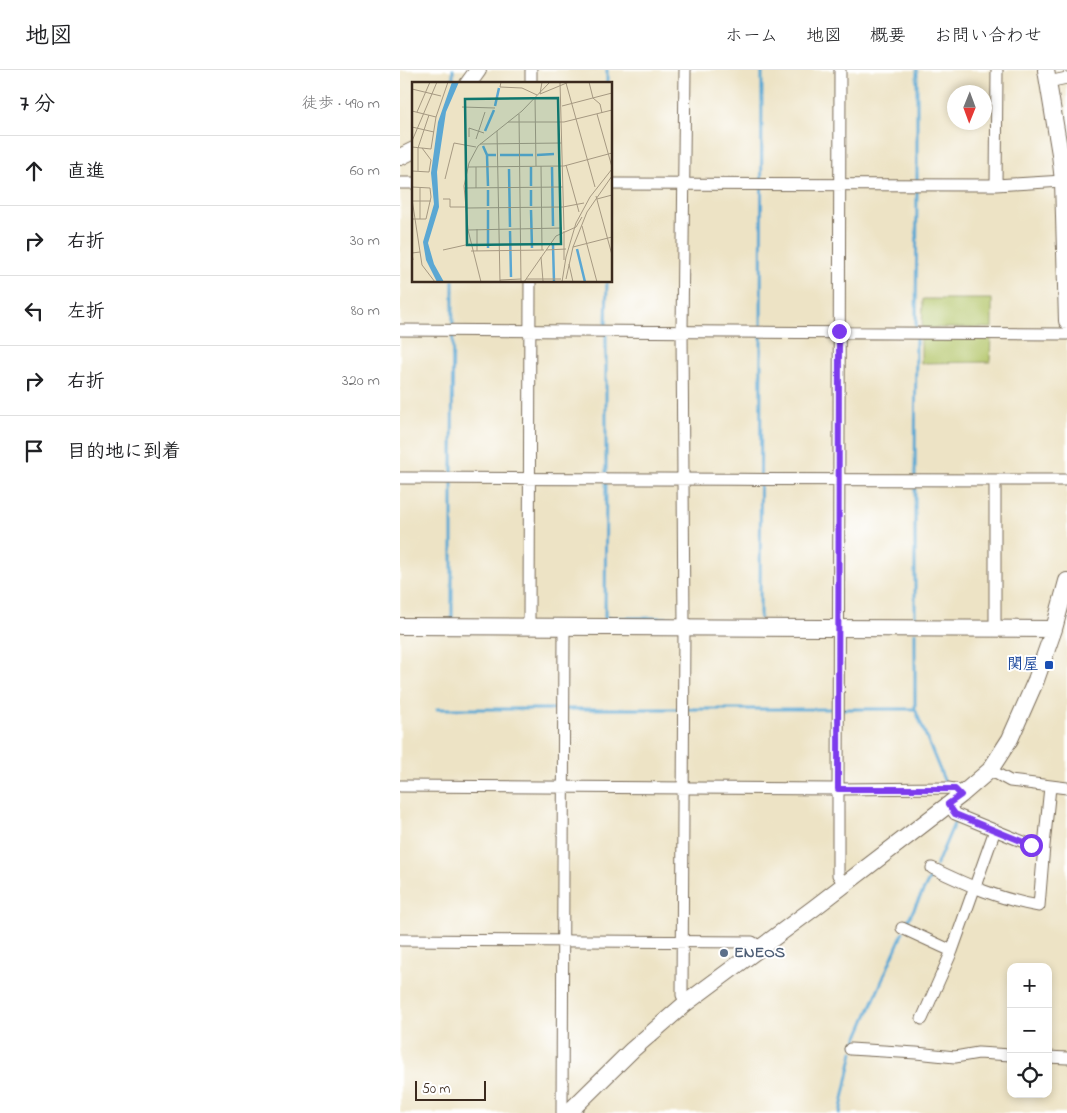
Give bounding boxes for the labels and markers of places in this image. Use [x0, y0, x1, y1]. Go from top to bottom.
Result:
place label: 関屋 [1007, 653, 1039, 677]
marker: 関屋 [1043, 659, 1055, 671]
place label: ENEOS [734, 941, 785, 965]
marker: ENEOS [718, 947, 730, 959]

